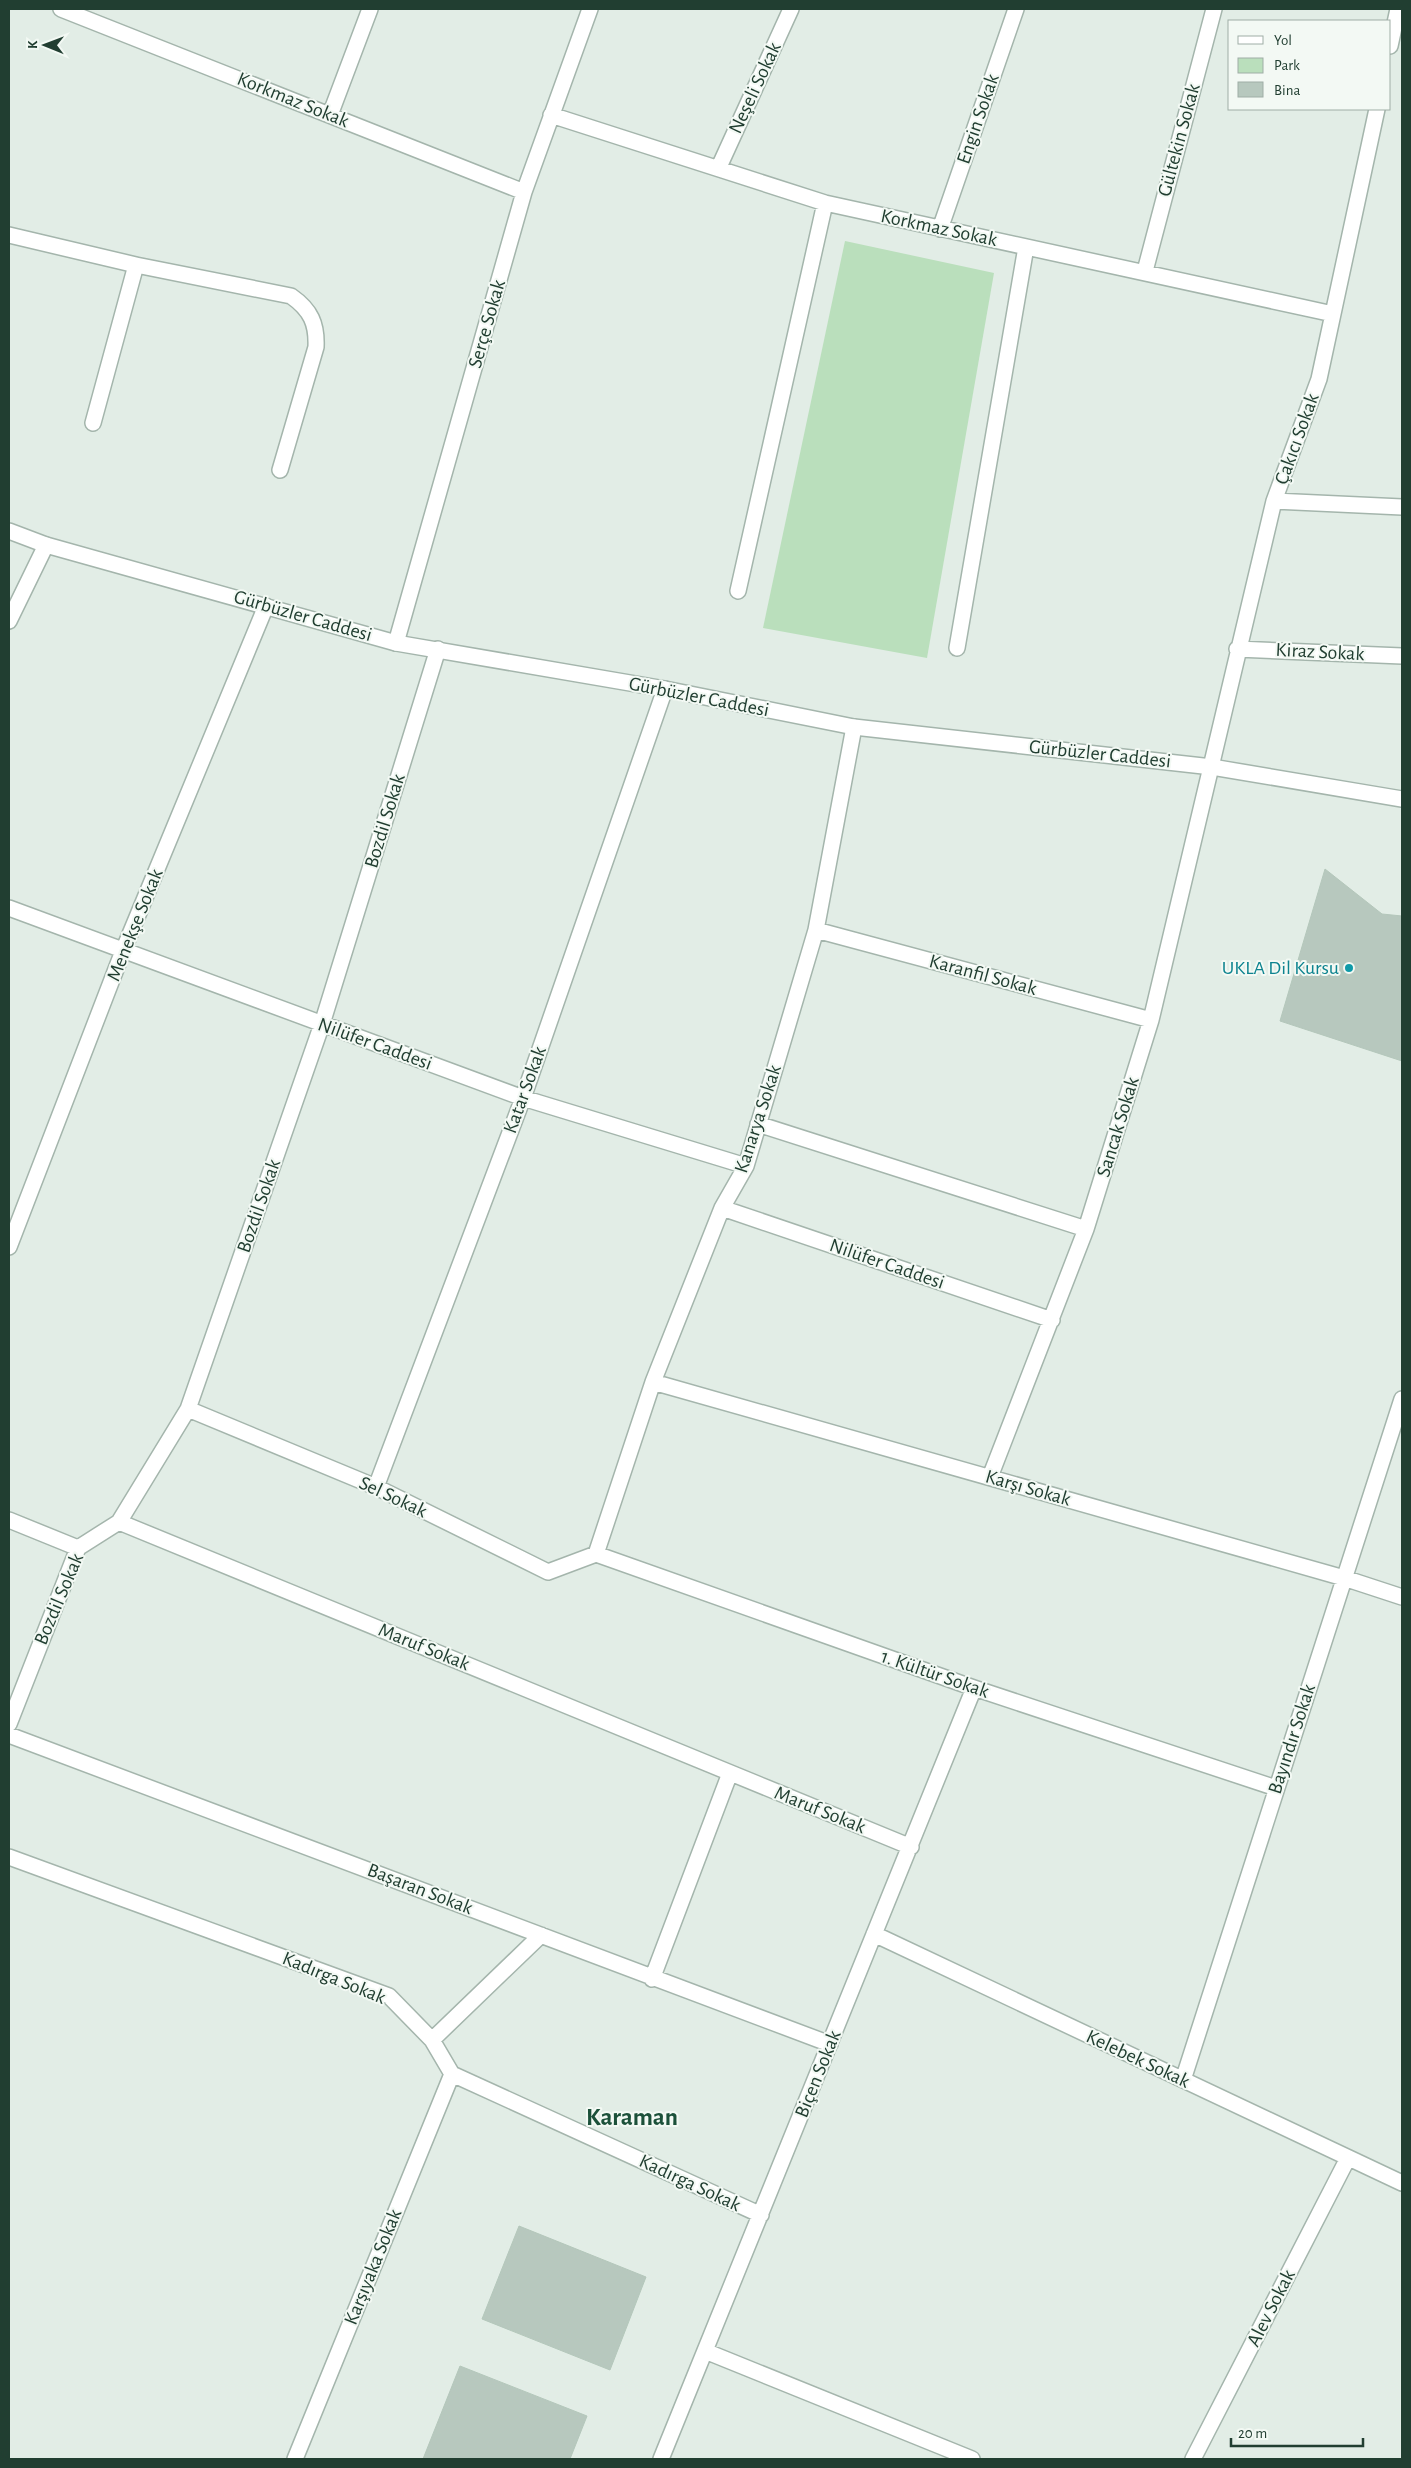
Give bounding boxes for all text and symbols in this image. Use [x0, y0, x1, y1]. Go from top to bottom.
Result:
north arrow [20, 20, 70, 70]
legend [1228, 20, 1391, 110]
text: Yol [1274, 33, 1292, 48]
street label: Neşeli Sokak [725, 39, 785, 137]
text: K [26, 40, 40, 49]
text: Park [1274, 58, 1300, 73]
street label: Korkmaz Sokak [234, 69, 352, 131]
street label: Engin Sokak [953, 71, 1003, 167]
street label: Gültekin Sokak [1154, 82, 1204, 198]
text: Bina [1274, 83, 1300, 98]
street label: Korkmaz Sokak [879, 206, 999, 250]
street label: Serçe Sokak [465, 278, 509, 370]
street label: Çakıcı Sokak [1271, 391, 1323, 487]
street label: Gürbüzler Caddesi [232, 587, 374, 645]
street label: Kiraz Sokak [1275, 640, 1365, 664]
street label: Gürbüzler Caddesi [627, 674, 771, 720]
street label: Gürbüzler Caddesi [1028, 737, 1172, 771]
street label: Bozdil Sokak [361, 771, 409, 871]
street label: Menekşe Sokak [103, 866, 167, 984]
street label: Karanfil Sokak [927, 951, 1039, 999]
place label: UKLA Dil Kursu [1222, 958, 1339, 978]
marker: UKLA Dil Kursu [1343, 962, 1355, 974]
street label: Nilüfer Caddesi [315, 1014, 435, 1074]
street label: Katar Sokak [500, 1044, 550, 1136]
street label: Kanarya Sokak [731, 1062, 785, 1176]
street label: Sancak Sokak [1093, 1075, 1143, 1179]
street label: Bozdil Sokak [234, 1157, 284, 1255]
street label: Nilüfer Caddesi [827, 1235, 947, 1293]
street label: Karşı Sokak [983, 1466, 1073, 1510]
street label: Sel Sokak [356, 1473, 430, 1521]
street label: Bozdil Sokak [31, 1550, 87, 1648]
street label: Maruf Sokak [376, 1620, 472, 1674]
street label: 1. Kültür Sokak [879, 1646, 991, 1702]
street label: Bayındır Sokak [1265, 1682, 1319, 1796]
street label: Maruf Sokak [772, 1783, 868, 1837]
street label: Başaran Sokak [364, 1860, 476, 1918]
street label: Kadırga Sokak [279, 1948, 389, 2008]
street label: Kelebek Sokak [1083, 2026, 1193, 2092]
street label: Biçen Sokak [791, 2028, 845, 2120]
district label: Karaman [586, 2105, 678, 2130]
street label: Kadırga Sokak [636, 2151, 744, 2215]
street label: Karşıyaka Sokak [341, 2206, 405, 2328]
street label: Alev Sokak [1243, 2266, 1299, 2350]
scale bar [1231, 2416, 1364, 2448]
text: 20 m [1238, 2426, 1267, 2441]

